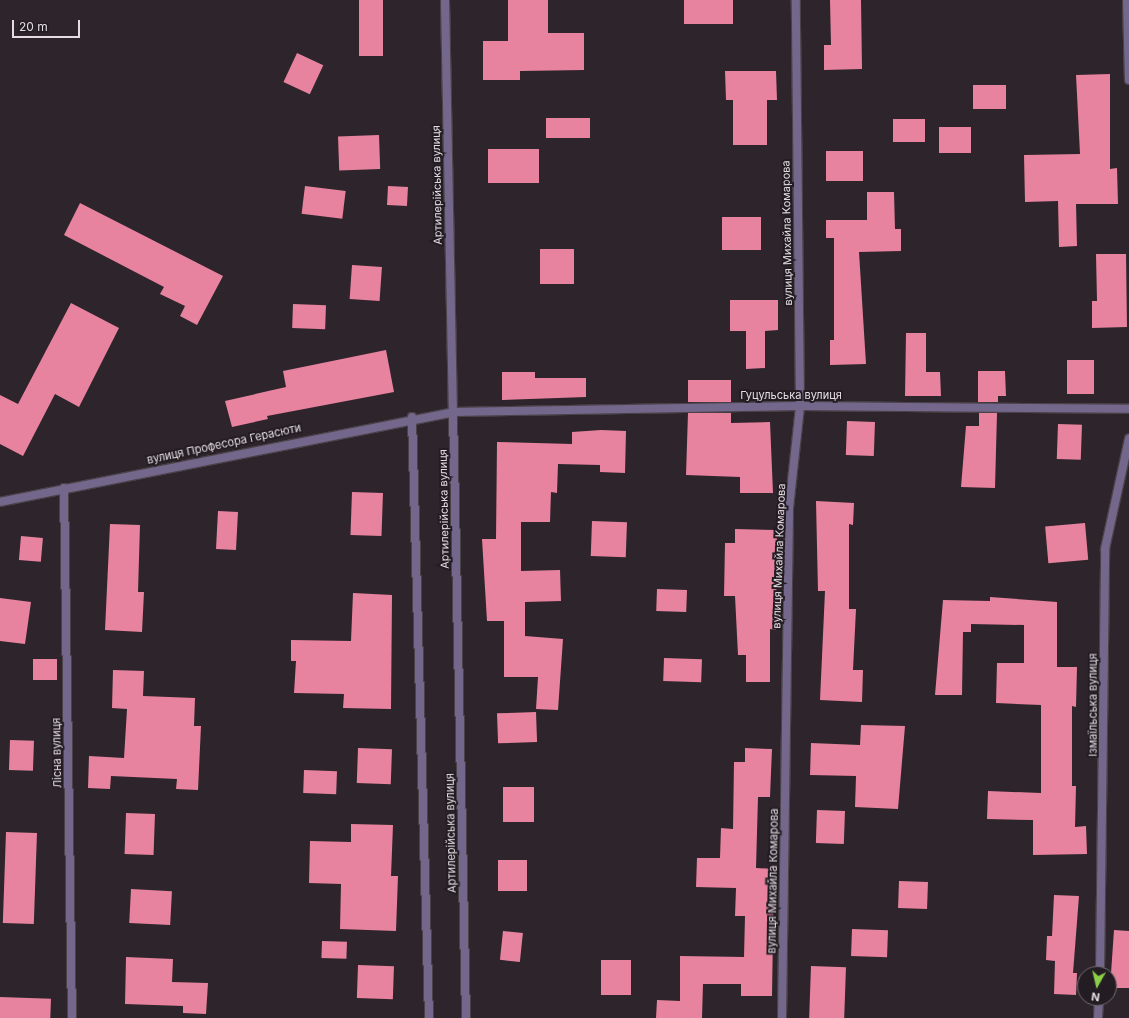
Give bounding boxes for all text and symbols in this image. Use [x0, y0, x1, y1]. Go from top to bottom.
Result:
scale bar [14, 12, 82, 38]
text: 20 m [19, 19, 48, 34]
street label: Артилерійська вулиця [429, 125, 445, 245]
street label: вулиця Михайла Комарова [779, 160, 795, 306]
street label: Гуцульська вулиця [740, 388, 842, 402]
street label: вулиця Професора Герасюти [146, 421, 302, 467]
street label: Артилерійська вулиця [436, 449, 452, 569]
street label: вулиця Михайла Комарова [770, 483, 788, 629]
street label: Ізмаїльська вулиця [1086, 653, 1100, 757]
street label: Лісна вулиця [50, 718, 64, 788]
street label: Артилерійська вулиця [443, 773, 459, 893]
street label: вулиця Михайла Комарова [765, 808, 781, 954]
north arrow [1077, 966, 1117, 1006]
text: N [1090, 989, 1101, 1004]

